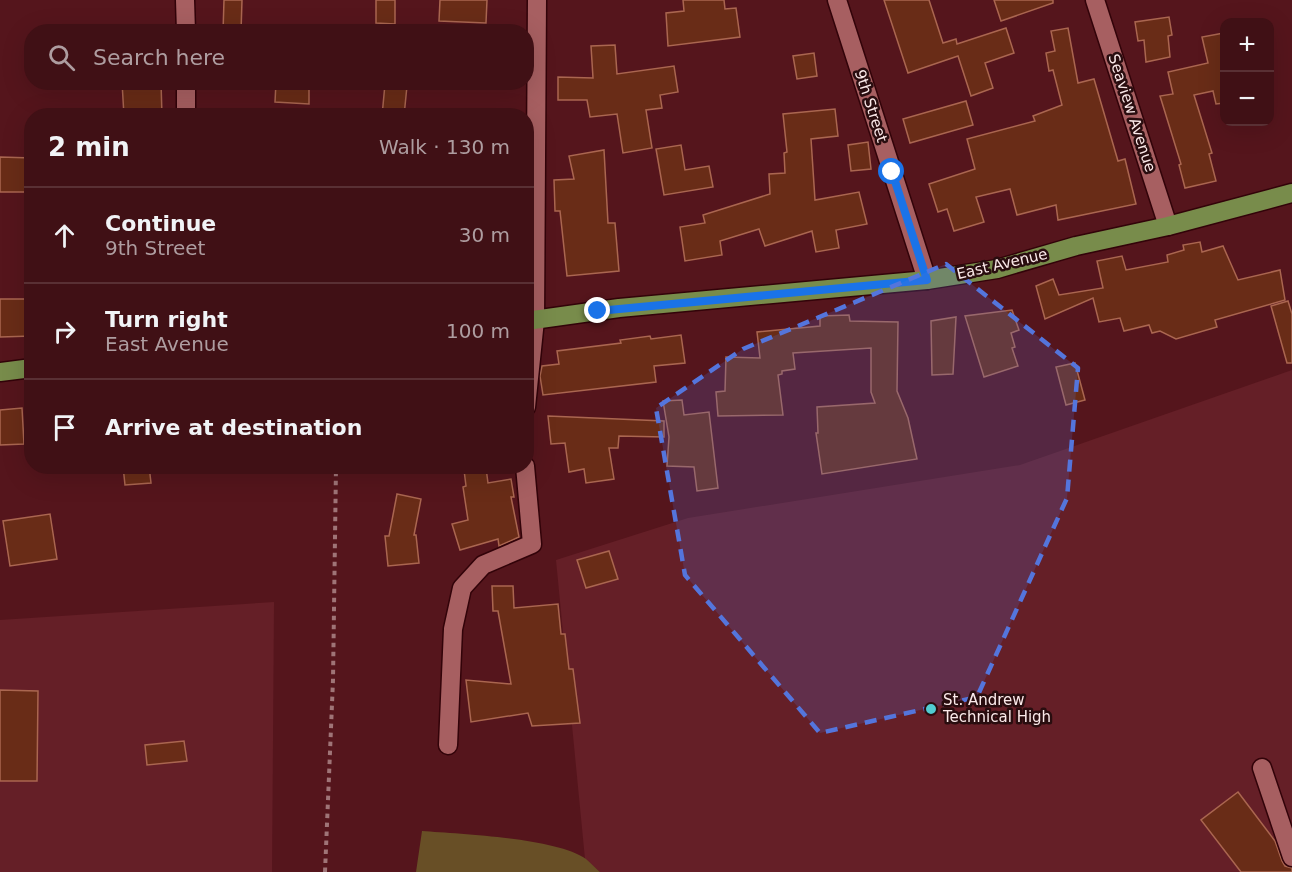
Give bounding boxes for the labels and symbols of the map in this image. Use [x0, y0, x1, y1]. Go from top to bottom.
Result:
street label: Seaview Avenue [1104, 52, 1160, 174]
street label: 9th Street [851, 67, 891, 145]
route start [878, 158, 904, 184]
street label: East Avenue [955, 245, 1049, 283]
route end [584, 297, 610, 323]
place label: St. Andrew Technical High [942, 691, 1051, 726]
marker: St. Andrew Technical High [924, 702, 938, 716]

